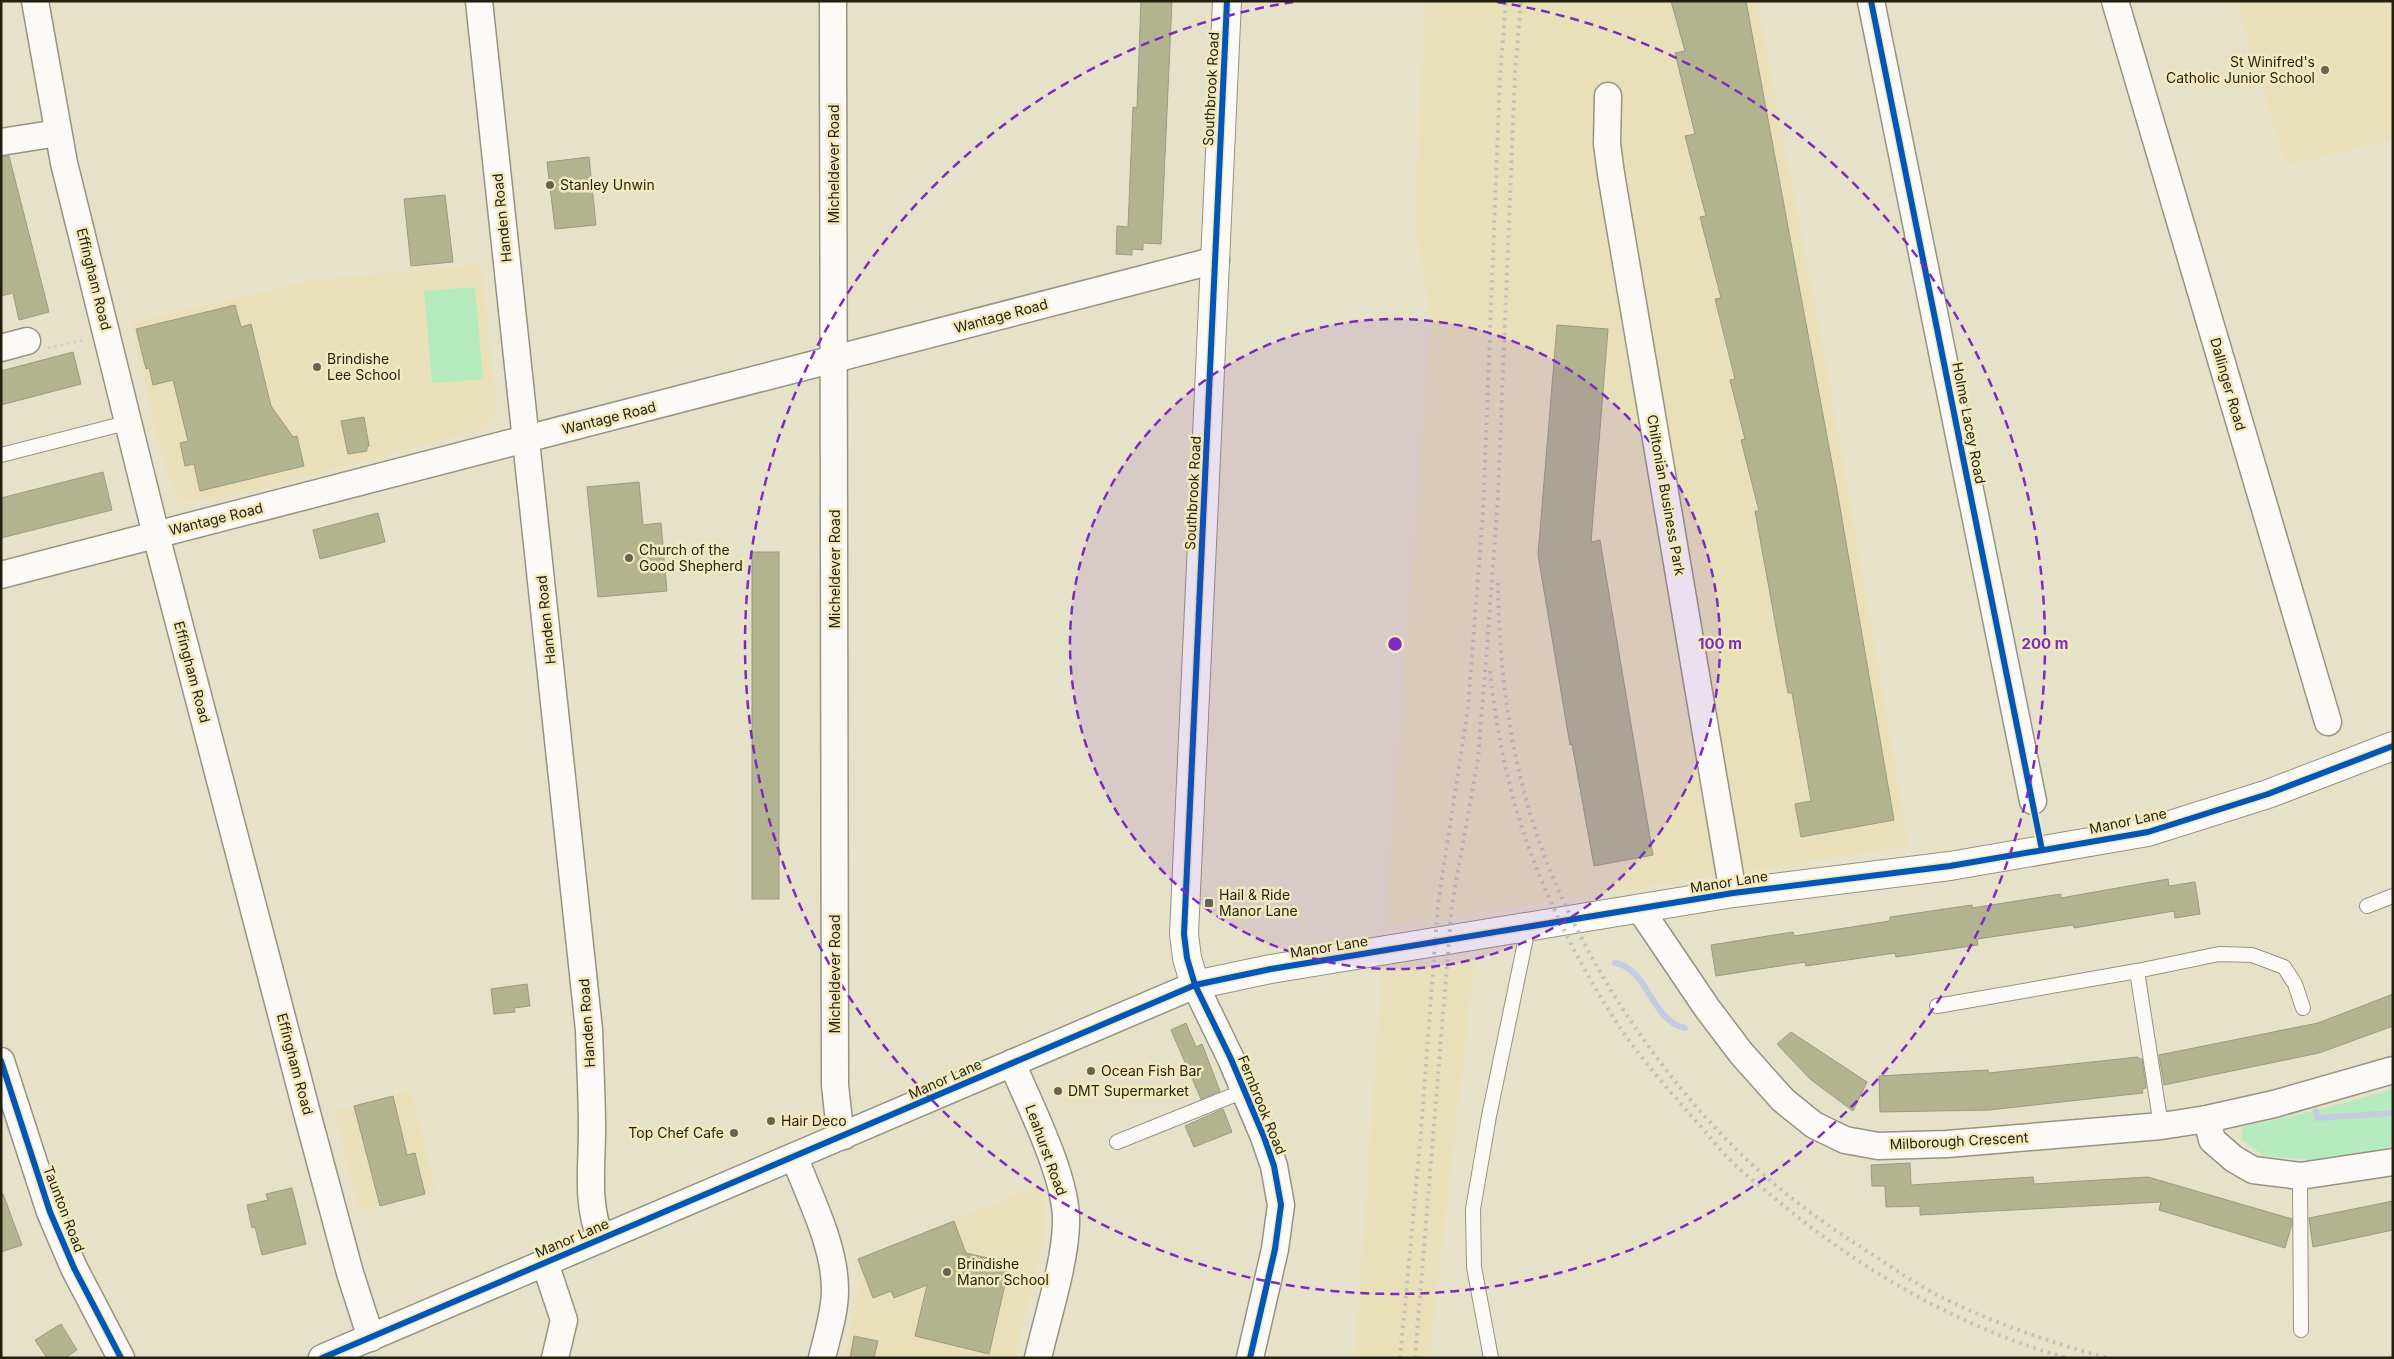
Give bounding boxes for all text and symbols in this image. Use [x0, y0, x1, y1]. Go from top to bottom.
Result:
street label: Southbrook Road [1199, 31, 1222, 146]
place label: St Winifred's Catholic Junior School [2166, 53, 2315, 86]
marker: St Winifred's Catholic Junior School [2319, 64, 2331, 76]
street label: Micheldever Road [825, 104, 842, 224]
street label: Handen Road [488, 173, 515, 263]
place label: Stanley Unwin [560, 176, 655, 193]
marker: Stanley Unwin [544, 179, 556, 191]
street label: Effingham Road [74, 226, 115, 332]
street label: Wantage Road [952, 295, 1050, 336]
street label: Dallinger Road [2207, 335, 2250, 432]
place label: Brindishe Lee School [327, 350, 401, 383]
marker: Brindishe Lee School [311, 361, 323, 373]
street label: Holme Lacey Road [1949, 361, 1990, 485]
street label: Wantage Road [560, 398, 658, 437]
street label: Chiltonian Business Park [1644, 413, 1689, 577]
street label: Southbrook Road [1181, 435, 1204, 550]
street label: Wantage Road [167, 499, 265, 538]
street label: Micheldever Road [826, 509, 843, 629]
place label: Church of the Good Shepherd [639, 541, 743, 574]
marker: Church of the Good Shepherd [623, 552, 635, 564]
street label: Handen Road [532, 575, 559, 665]
street label: Effingham Road [171, 619, 214, 725]
text: 100 m [1698, 634, 1742, 653]
text: 200 m [2022, 634, 2068, 653]
centre of rings [1386, 635, 1404, 653]
street label: Manor Lane [2088, 804, 2168, 837]
street label: Manor Lane [1689, 867, 1769, 896]
place label: Hail & Ride Manor Lane [1219, 886, 1298, 919]
marker: Hail & Ride Manor Lane [1203, 897, 1215, 909]
street label: Micheldever Road [826, 914, 843, 1034]
street label: Manor Lane [1289, 932, 1369, 961]
street label: Handen Road [575, 978, 598, 1068]
street label: Effingham Road [274, 1011, 317, 1117]
street label: Fernbrook Road [1235, 1053, 1290, 1157]
street label: Manor Lane [905, 1055, 984, 1102]
place label: Ocean Fish Bar [1101, 1062, 1202, 1079]
marker: Ocean Fish Bar [1085, 1065, 1097, 1077]
place label: DMT Supermarket [1068, 1082, 1189, 1099]
marker: DMT Supermarket [1052, 1085, 1064, 1097]
street label: Leahurst Road [1022, 1102, 1071, 1198]
place label: Hair Deco [781, 1112, 847, 1129]
marker: Hair Deco [765, 1115, 777, 1127]
place label: Top Chef Cafe [628, 1124, 724, 1141]
marker: Top Chef Cafe [728, 1127, 740, 1139]
street label: Milborough Crescent [1889, 1128, 2029, 1153]
street label: Taunton Road [40, 1163, 89, 1254]
street label: Manor Lane [532, 1214, 611, 1261]
place label: Brindishe Manor School [957, 1255, 1049, 1288]
marker: Brindishe Manor School [941, 1266, 953, 1278]

